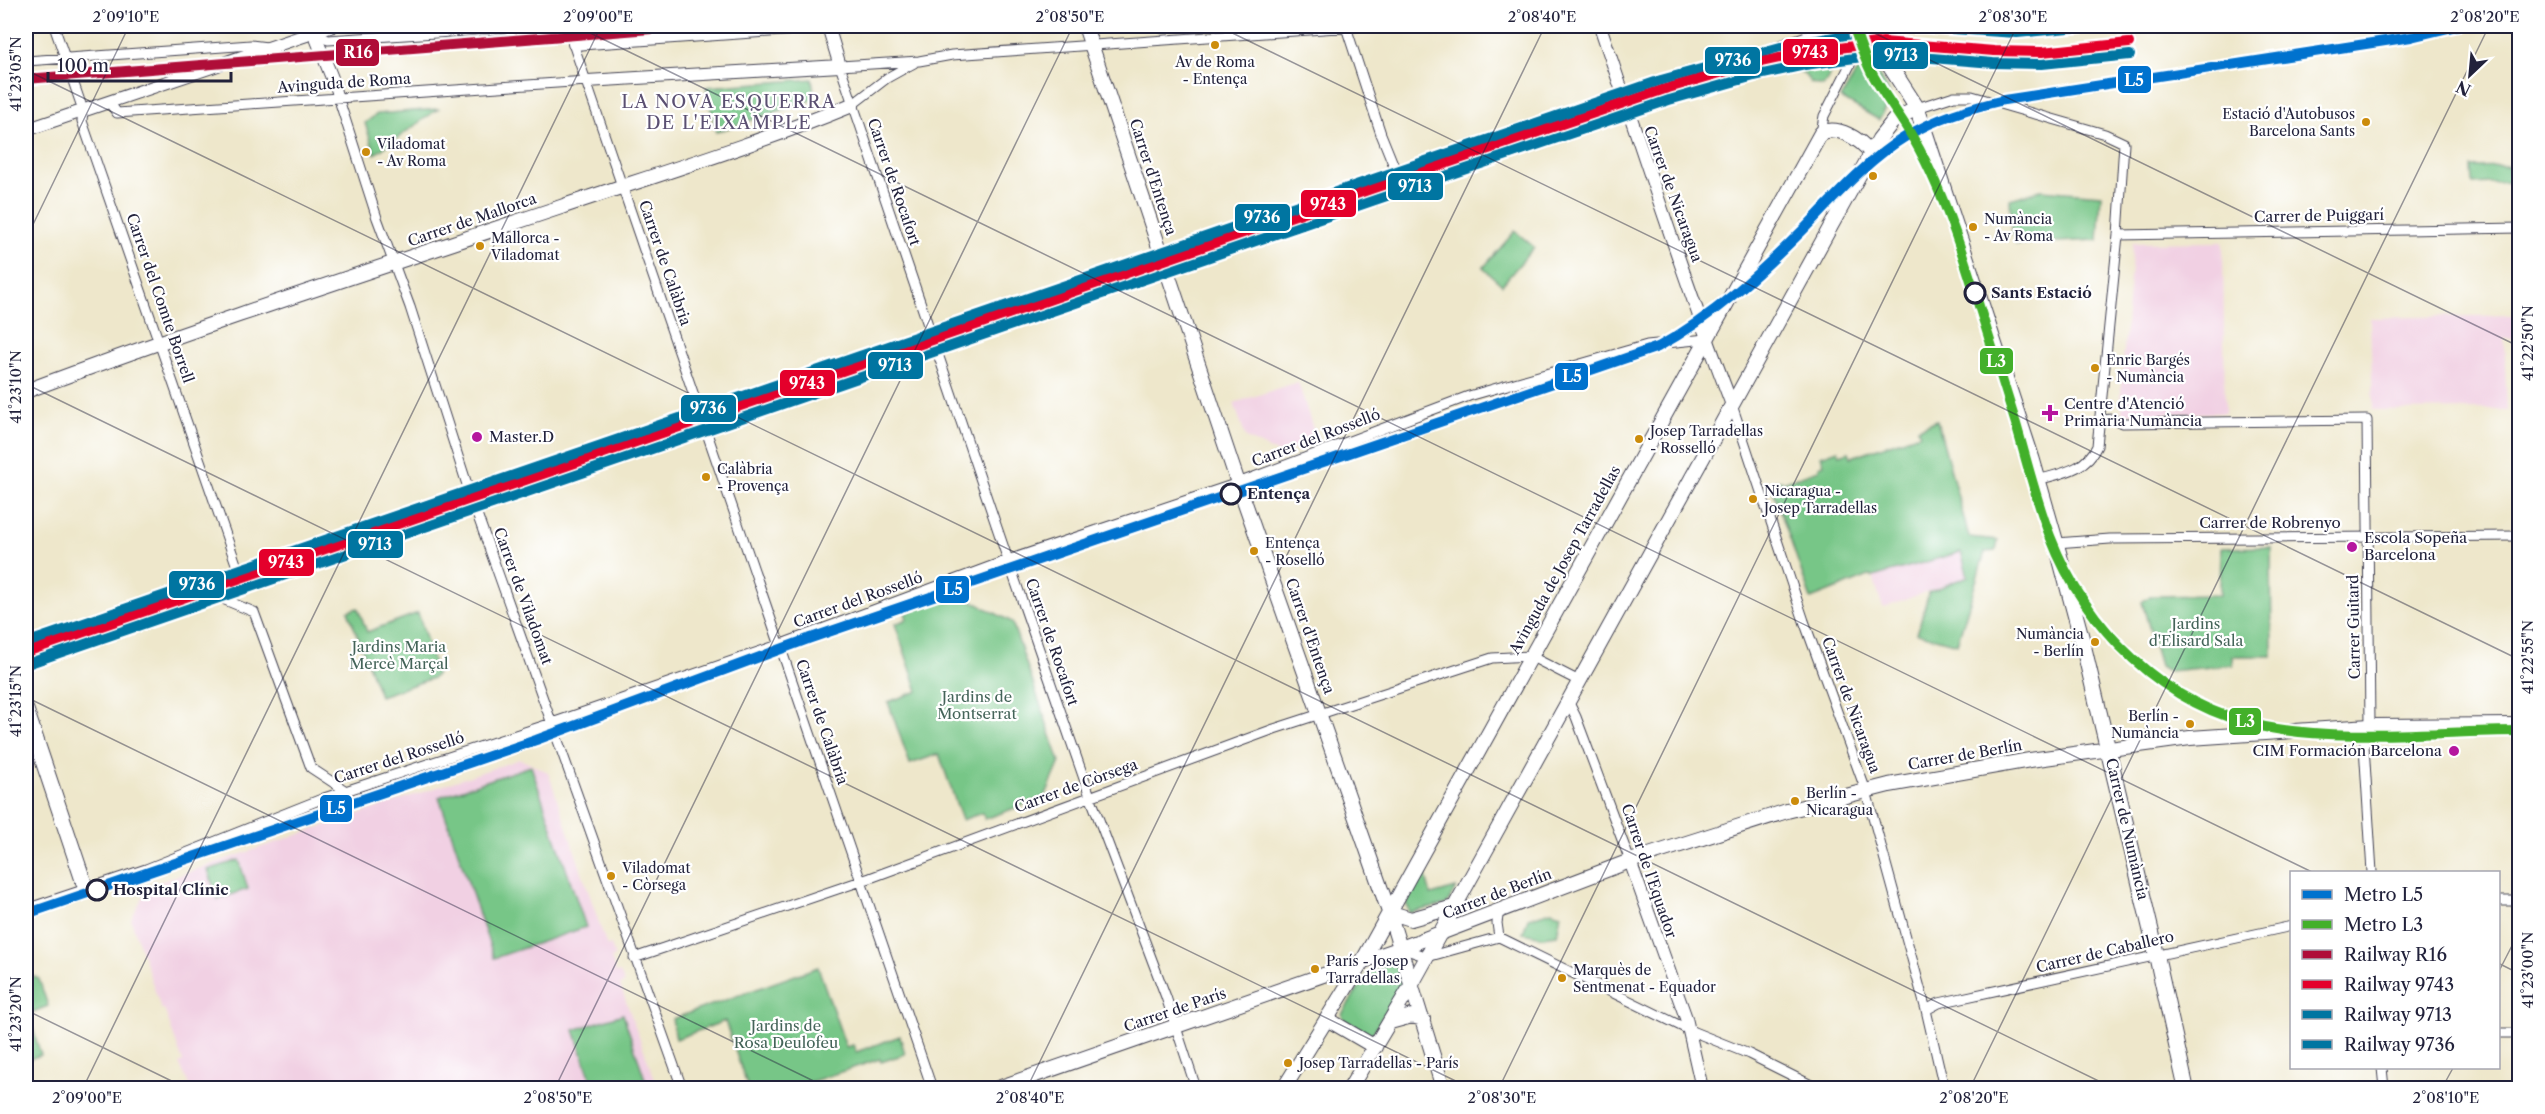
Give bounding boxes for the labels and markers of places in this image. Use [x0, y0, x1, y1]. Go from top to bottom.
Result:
marker: Av de Roma - Entença [1209, 39, 1221, 51]
place label: Av de Roma - Entença [1174, 53, 1255, 88]
place label: Estació d'Autobusos Barcelona Sants [2222, 105, 2355, 140]
marker: Estació d'Autobusos Barcelona Sants [2360, 116, 2372, 128]
place label: Viladomat - Av Roma [376, 135, 447, 170]
marker: Viladomat - Av Roma [360, 146, 372, 158]
unlabelled marker [1867, 170, 1879, 182]
place label: Numància - Av Roma [1984, 210, 2054, 245]
marker: Numància - Av Roma [1967, 221, 1979, 233]
place label: Mallorca - Viladomat [490, 229, 560, 264]
marker: Mallorca - Viladomat [474, 240, 486, 252]
marker: Sants Estació [1964, 282, 1986, 304]
place label: Sants Estació [1991, 283, 2092, 302]
place label: Enric Bargés - Numància [2106, 351, 2190, 386]
marker: Enric Bargés - Numància [2089, 362, 2101, 374]
place label: Centre d'Atenció Primària Numància [2064, 394, 2202, 430]
marker: Centre d'Atenció Primària Numància [2041, 404, 2059, 422]
place label: Josep Tarradellas - Rosselló [1648, 422, 1763, 457]
place label: Master.D [489, 427, 554, 446]
marker: Master.D [470, 430, 484, 444]
marker: Josep Tarradellas - Rosselló [1633, 433, 1645, 445]
place label: Calàbria - Provença [717, 460, 790, 495]
marker: Calàbria - Provença [700, 471, 712, 483]
place label: Nicaragua - Josep Tarradellas [1762, 482, 1877, 517]
marker: Entença [1220, 483, 1242, 505]
place label: Entença [1247, 484, 1311, 503]
marker: Nicaragua - Josep Tarradellas [1747, 493, 1759, 505]
place label: Escola Sopeña Barcelona [2364, 528, 2467, 564]
place label: Entença - Roselló [1265, 534, 1325, 569]
marker: Escola Sopeña Barcelona [2345, 540, 2359, 554]
marker: Entença - Roselló [1248, 545, 1260, 557]
place label: Numància - Berlín [2016, 625, 2085, 660]
marker: Numància - Berlín [2089, 636, 2101, 648]
place label: Berlín - Numància [2111, 707, 2180, 742]
marker: Berlín - Numància [2184, 718, 2196, 730]
place label: CIM Formación Barcelona [2252, 741, 2442, 760]
marker: CIM Formación Barcelona [2447, 744, 2461, 758]
place label: Berlín - Nicaragua [1806, 784, 1874, 819]
marker: Berlín - Nicaragua [1789, 795, 1801, 807]
place label: Viladomat - Còrsega [621, 859, 690, 894]
marker: Viladomat - Còrsega [605, 870, 617, 882]
marker: Hospital Clínic [86, 879, 108, 901]
place label: Hospital Clínic [113, 880, 229, 899]
place label: París - Josep Tarradellas [1326, 952, 1408, 987]
place label: Marquès de Sentmenat - Equador [1573, 961, 1716, 996]
marker: París - Josep Tarradellas [1309, 963, 1321, 975]
marker: Marquès de Sentmenat - Equador [1556, 972, 1568, 984]
place label: Josep Tarradellas - París [1297, 1054, 1459, 1072]
marker: Josep Tarradellas - París [1282, 1057, 1294, 1069]

